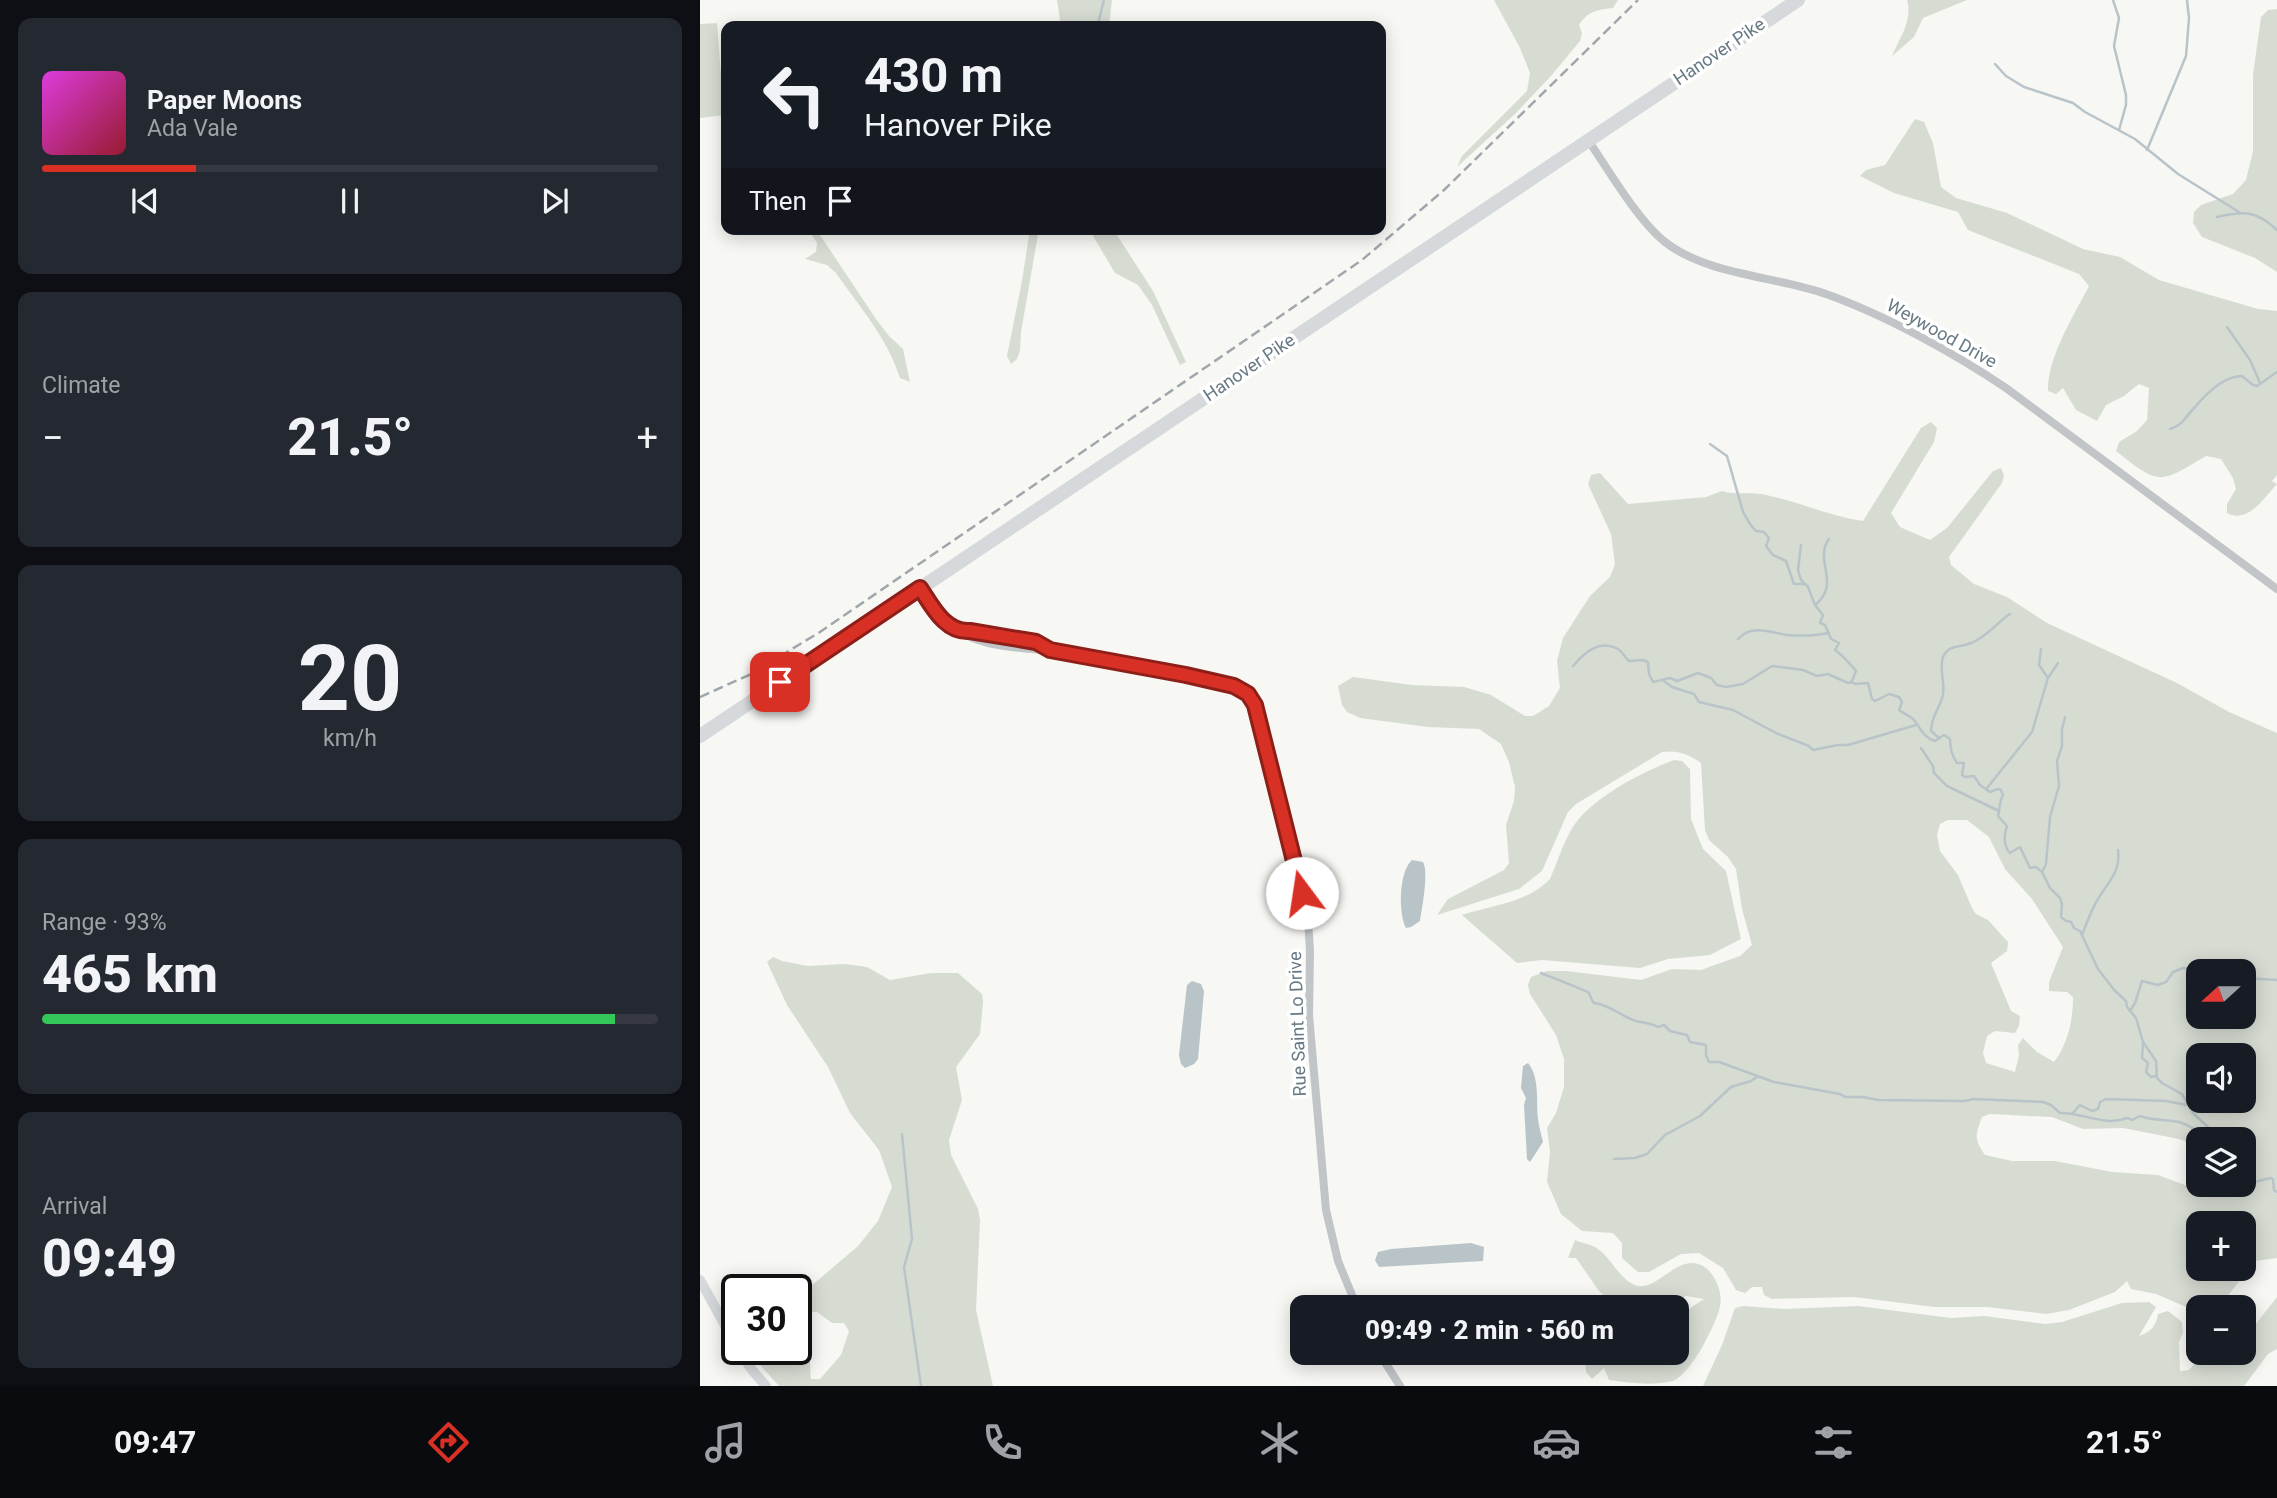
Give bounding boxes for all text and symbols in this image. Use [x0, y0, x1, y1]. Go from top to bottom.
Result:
street label: Hanover Pike [1669, 13, 1769, 89]
text: 430 m [864, 47, 1003, 104]
icon: left [749, 49, 840, 140]
text: Paper Moons [147, 85, 302, 115]
text: Hanover Pike [864, 106, 1052, 144]
text: Ada Vale [147, 115, 238, 142]
icon: previous [126, 182, 164, 220]
icon: pause [331, 182, 369, 220]
icon: next [536, 182, 574, 220]
icon: arrive [821, 182, 859, 220]
text: Then [749, 186, 807, 216]
street label: Weywood Drive [1883, 294, 2001, 372]
street label: Hanover Pike [1199, 329, 1299, 405]
text: Climate [42, 372, 121, 399]
text: 21.5° [287, 407, 413, 468]
text: − [42, 416, 64, 460]
text: + [636, 416, 658, 460]
text: 20 [298, 626, 402, 732]
pin [750, 652, 810, 712]
icon: arrive [761, 663, 799, 701]
text: km/h [323, 725, 377, 752]
position arrow [1265, 856, 1339, 930]
text: Range · 93% [42, 909, 167, 936]
text: 465 km [42, 944, 218, 1005]
street label: Rue Saint Lo Drive [1284, 951, 1310, 1097]
north arrow [2186, 959, 2256, 1029]
map controls [2186, 959, 2256, 1365]
button: sound [2186, 1043, 2256, 1113]
button: layers [2186, 1127, 2256, 1197]
text: Arrival [42, 1193, 107, 1220]
button: + [2186, 1211, 2256, 1281]
text: 09:49 [42, 1228, 177, 1289]
speed limit sign: 30 [721, 1274, 812, 1365]
button: − [2186, 1295, 2256, 1365]
text: 09:49 · 2 min · 560 m [1365, 1315, 1614, 1345]
icon: directions [424, 1418, 473, 1467]
icon: music [701, 1418, 750, 1467]
icon: phone [978, 1418, 1027, 1467]
icon: climate [1255, 1418, 1304, 1467]
icon: car [1532, 1418, 1581, 1467]
icon: filters [1809, 1418, 1858, 1467]
text: 09:47 [114, 1423, 196, 1461]
text: 21.5° [2086, 1423, 2163, 1461]

